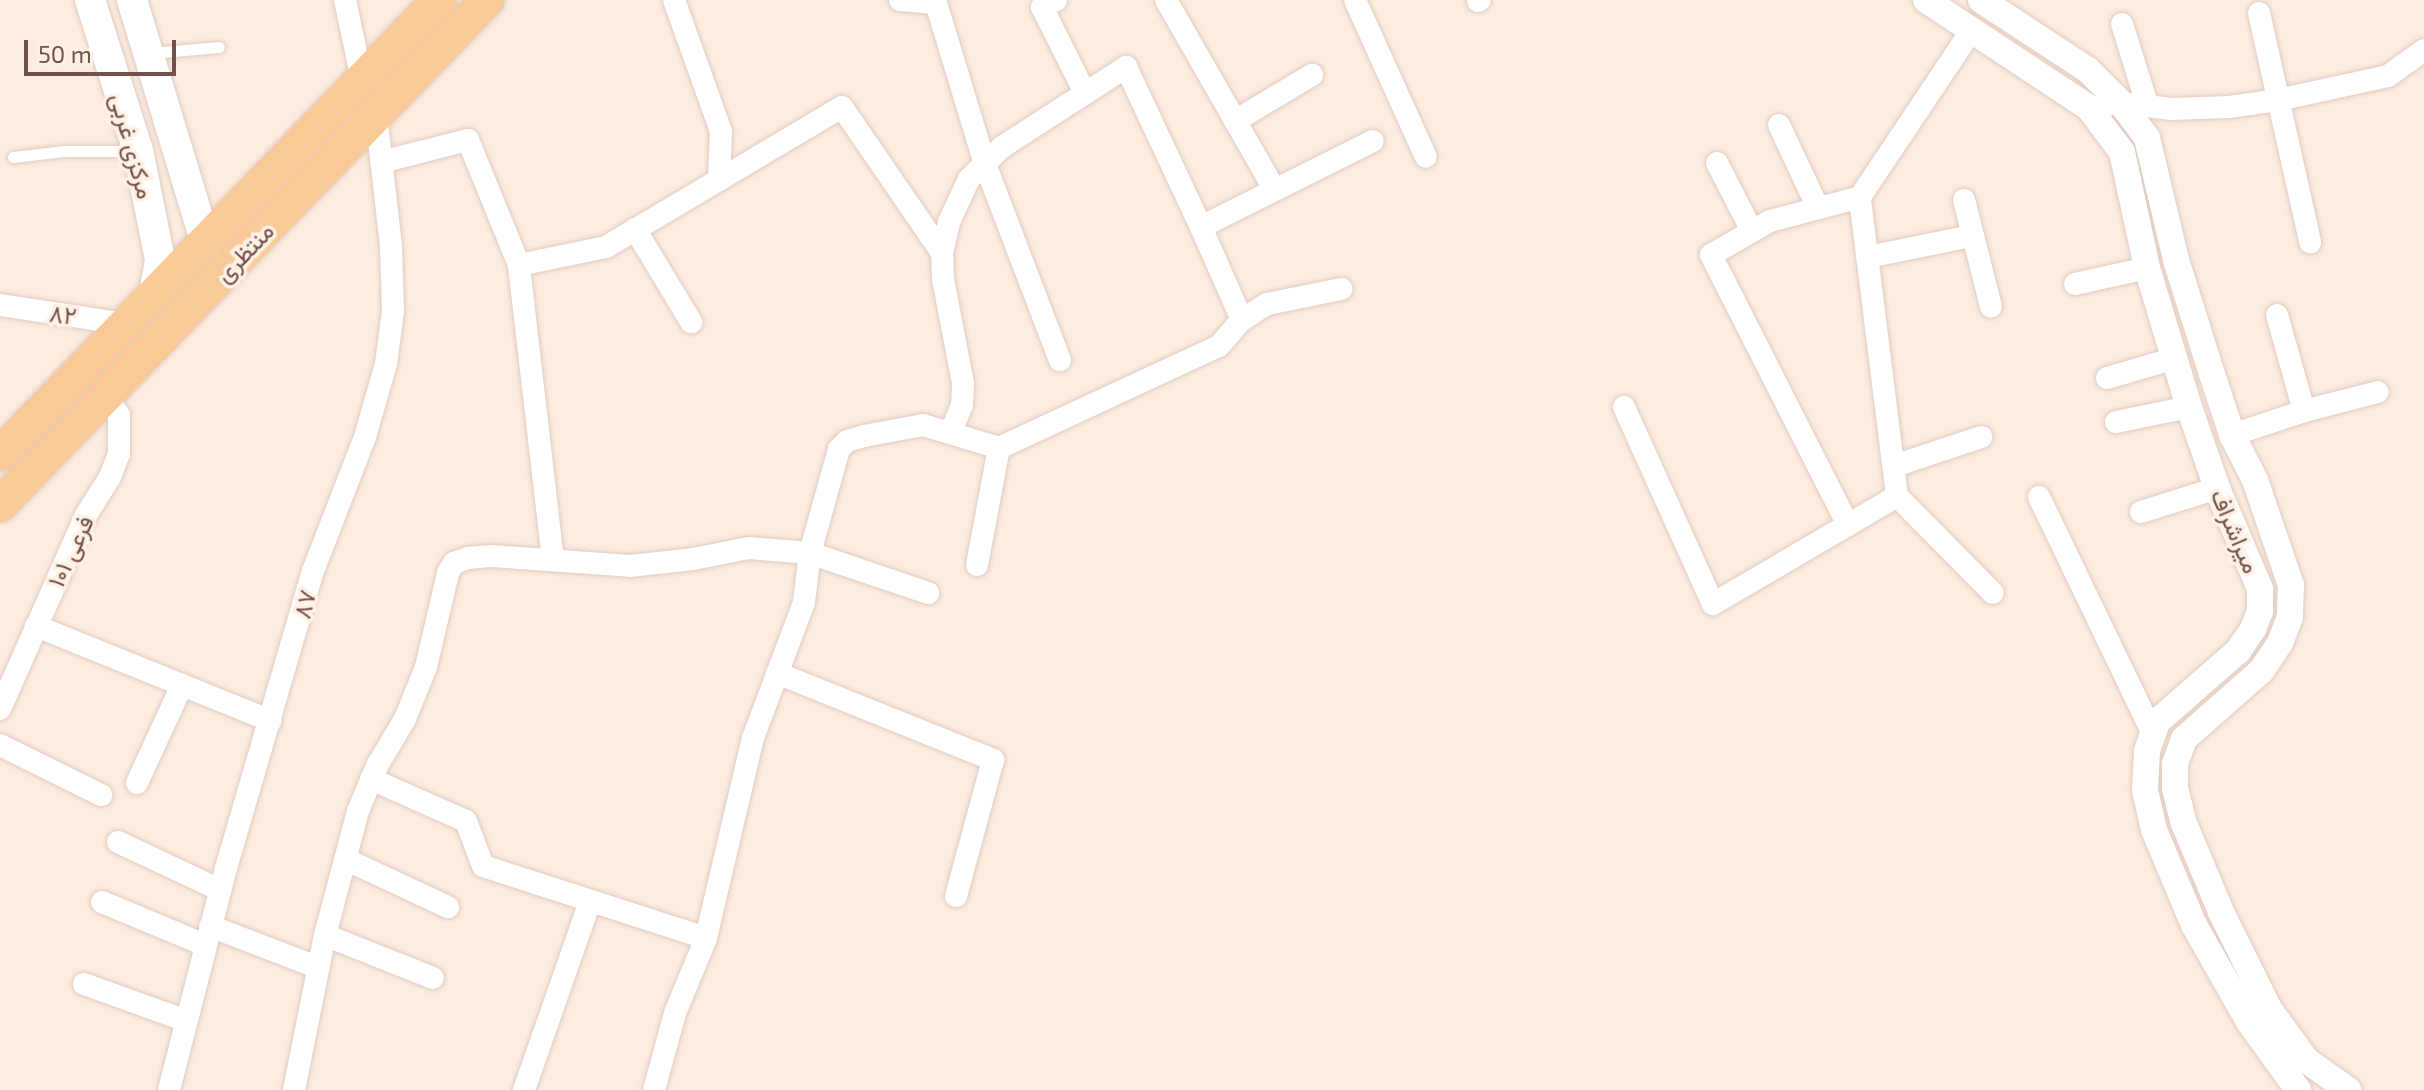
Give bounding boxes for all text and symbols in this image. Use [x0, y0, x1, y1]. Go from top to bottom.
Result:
scale bar [28, 24, 180, 74]
text: 50 m [38, 39, 92, 68]
street label: مرکزی غربی [105, 90, 161, 202]
street label: منتظری [209, 216, 279, 288]
street label: ۸۲ [48, 298, 78, 330]
street label: میراشراف [2205, 485, 2267, 577]
street label: فرعی ۱۰۱ [41, 511, 99, 591]
street label: ۸۷ [286, 587, 322, 621]

